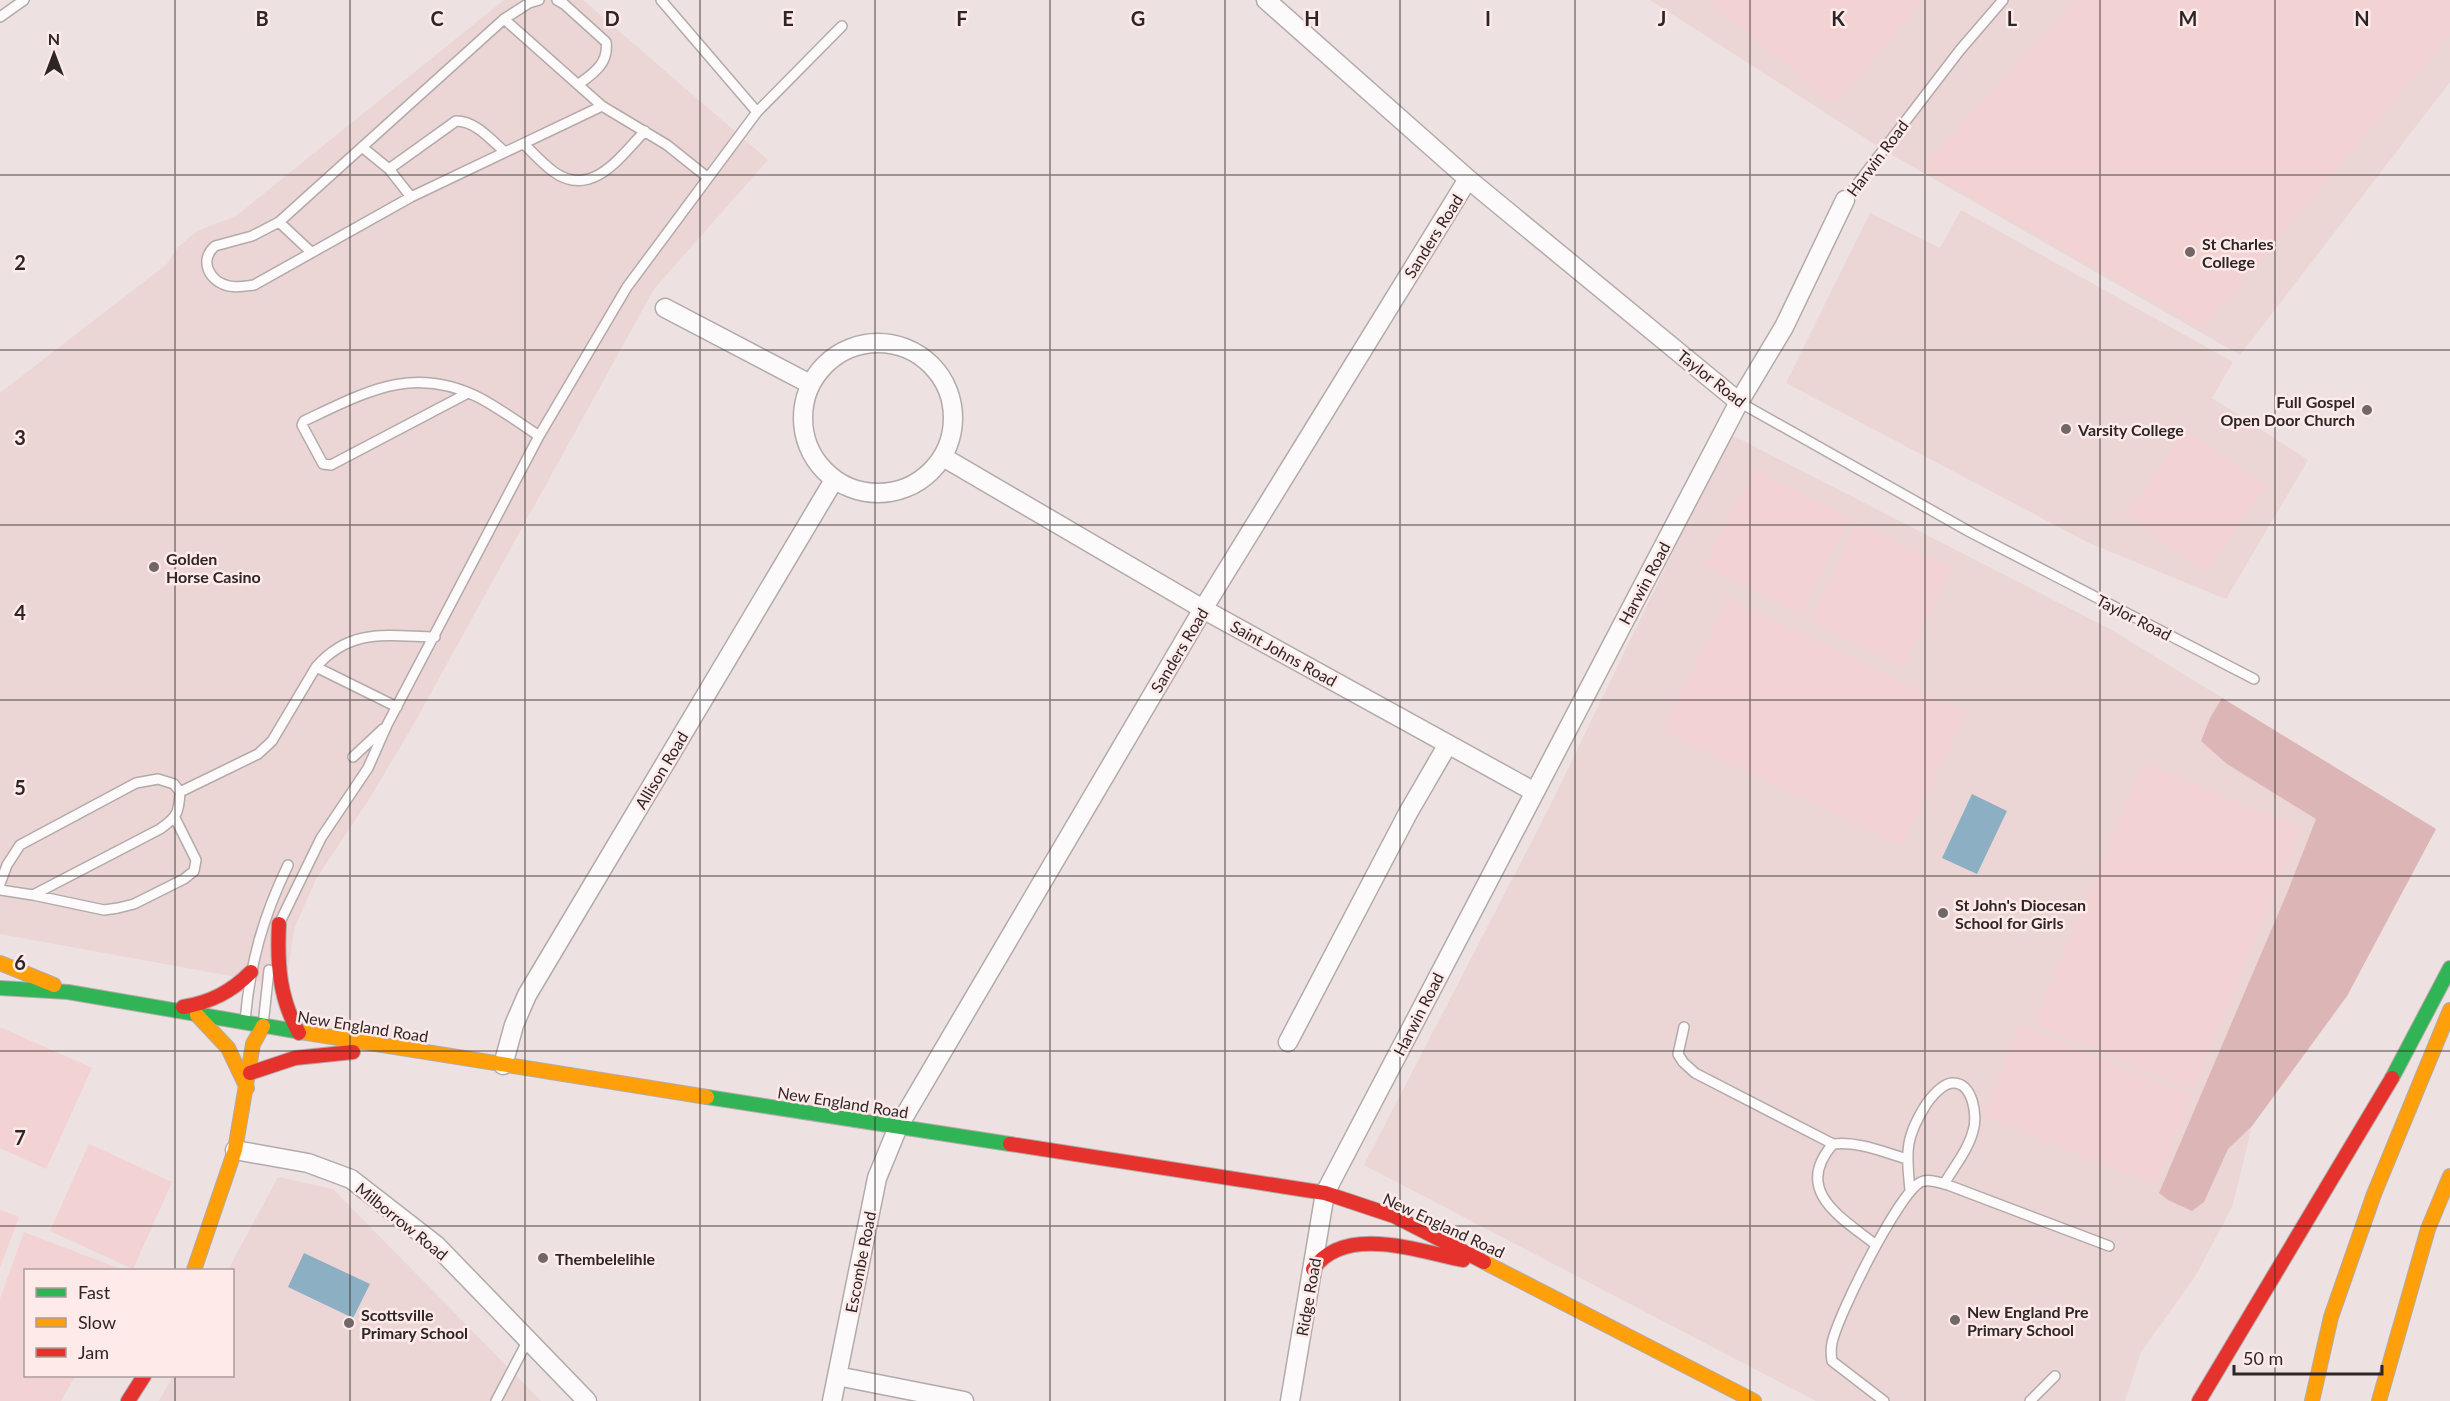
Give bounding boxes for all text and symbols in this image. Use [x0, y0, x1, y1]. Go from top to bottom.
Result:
text: B [255, 6, 269, 30]
text: C [430, 6, 444, 30]
text: D [604, 6, 620, 30]
text: E [782, 6, 794, 30]
text: F [956, 6, 968, 30]
text: G [1131, 6, 1145, 30]
text: H [1304, 6, 1320, 30]
text: I [1485, 6, 1491, 30]
text: J [1658, 6, 1666, 30]
text: K [1831, 6, 1845, 30]
text: L [2007, 6, 2018, 30]
text: M [2179, 6, 2197, 30]
text: N [2354, 6, 2370, 30]
north arrow [24, 24, 84, 84]
text: N [48, 29, 60, 48]
street label: Harwin Road [1842, 116, 1912, 200]
street label: Sanders Road [1400, 191, 1466, 281]
place label: St Charles College [2202, 234, 2274, 271]
marker: St Charles College [2183, 245, 2197, 259]
text: 2 [14, 250, 26, 274]
street label: Taylor Road [1674, 345, 1750, 411]
place label: Full Gospel Open Door Church [2221, 392, 2355, 429]
marker: Full Gospel Open Door Church [2360, 403, 2374, 417]
place label: Varsity College [2077, 420, 2184, 439]
marker: Varsity College [2059, 422, 2073, 436]
text: 3 [14, 425, 26, 449]
street label: Harwin Road [1614, 539, 1674, 627]
place label: Golden Horse Casino [166, 549, 261, 586]
marker: Golden Horse Casino [147, 560, 161, 574]
street label: Taylor Road [2093, 590, 2175, 644]
text: 4 [14, 600, 26, 624]
street label: Sanders Road [1146, 604, 1212, 696]
street label: Saint Johns Road [1228, 616, 1340, 690]
street label: Allison Road [631, 728, 691, 812]
text: 5 [14, 775, 26, 799]
place label: St John's Diocesan School for Girls [1955, 895, 2086, 932]
marker: St John's Diocesan School for Girls [1936, 906, 1950, 920]
text: 6 [14, 950, 26, 974]
street label: Harwin Road [1389, 969, 1447, 1059]
street label: New England Road [296, 1006, 430, 1046]
street label: New England Road [776, 1082, 910, 1122]
text: 7 [14, 1125, 26, 1149]
street label: Milborrow Road [352, 1178, 452, 1264]
street label: New England Road [1380, 1188, 1508, 1262]
street label: Escombe Road [841, 1210, 879, 1314]
place label: Thembelelihle [555, 1249, 656, 1268]
marker: Thembelelihle [536, 1251, 550, 1265]
street label: Ridge Road [1292, 1256, 1324, 1338]
legend [24, 1269, 234, 1377]
text: Fast [78, 1281, 111, 1303]
place label: New England Pre Primary School [1967, 1302, 2089, 1339]
place label: Scottsville Primary School [361, 1305, 468, 1342]
text: Slow [78, 1311, 116, 1333]
marker: New England Pre Primary School [1948, 1313, 1962, 1327]
marker: Scottsville Primary School [342, 1316, 356, 1330]
scale bar [2234, 1338, 2382, 1376]
text: Jam [78, 1341, 109, 1363]
text: 50 m [2243, 1347, 2283, 1369]

